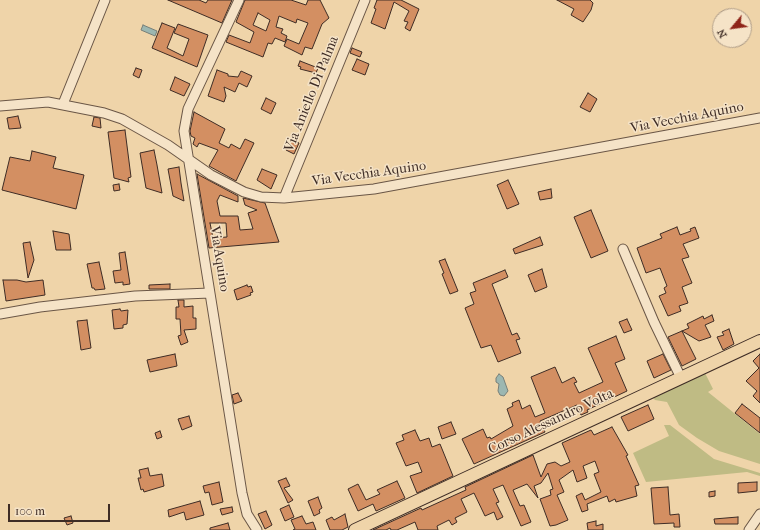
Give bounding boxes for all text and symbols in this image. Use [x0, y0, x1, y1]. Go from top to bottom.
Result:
north arrow [712, 8, 752, 48]
text: N [714, 27, 730, 40]
street label: Via Aniello Di Palma [281, 34, 343, 154]
street label: Via Vecchia Aquino [629, 99, 745, 137]
street label: Via Vecchia Aquino [311, 158, 427, 190]
street label: Via Aquino [206, 225, 232, 293]
street label: Corso Alessandro Volta [486, 386, 616, 458]
scale bar [10, 496, 112, 522]
text: 100 m [15, 504, 45, 518]

